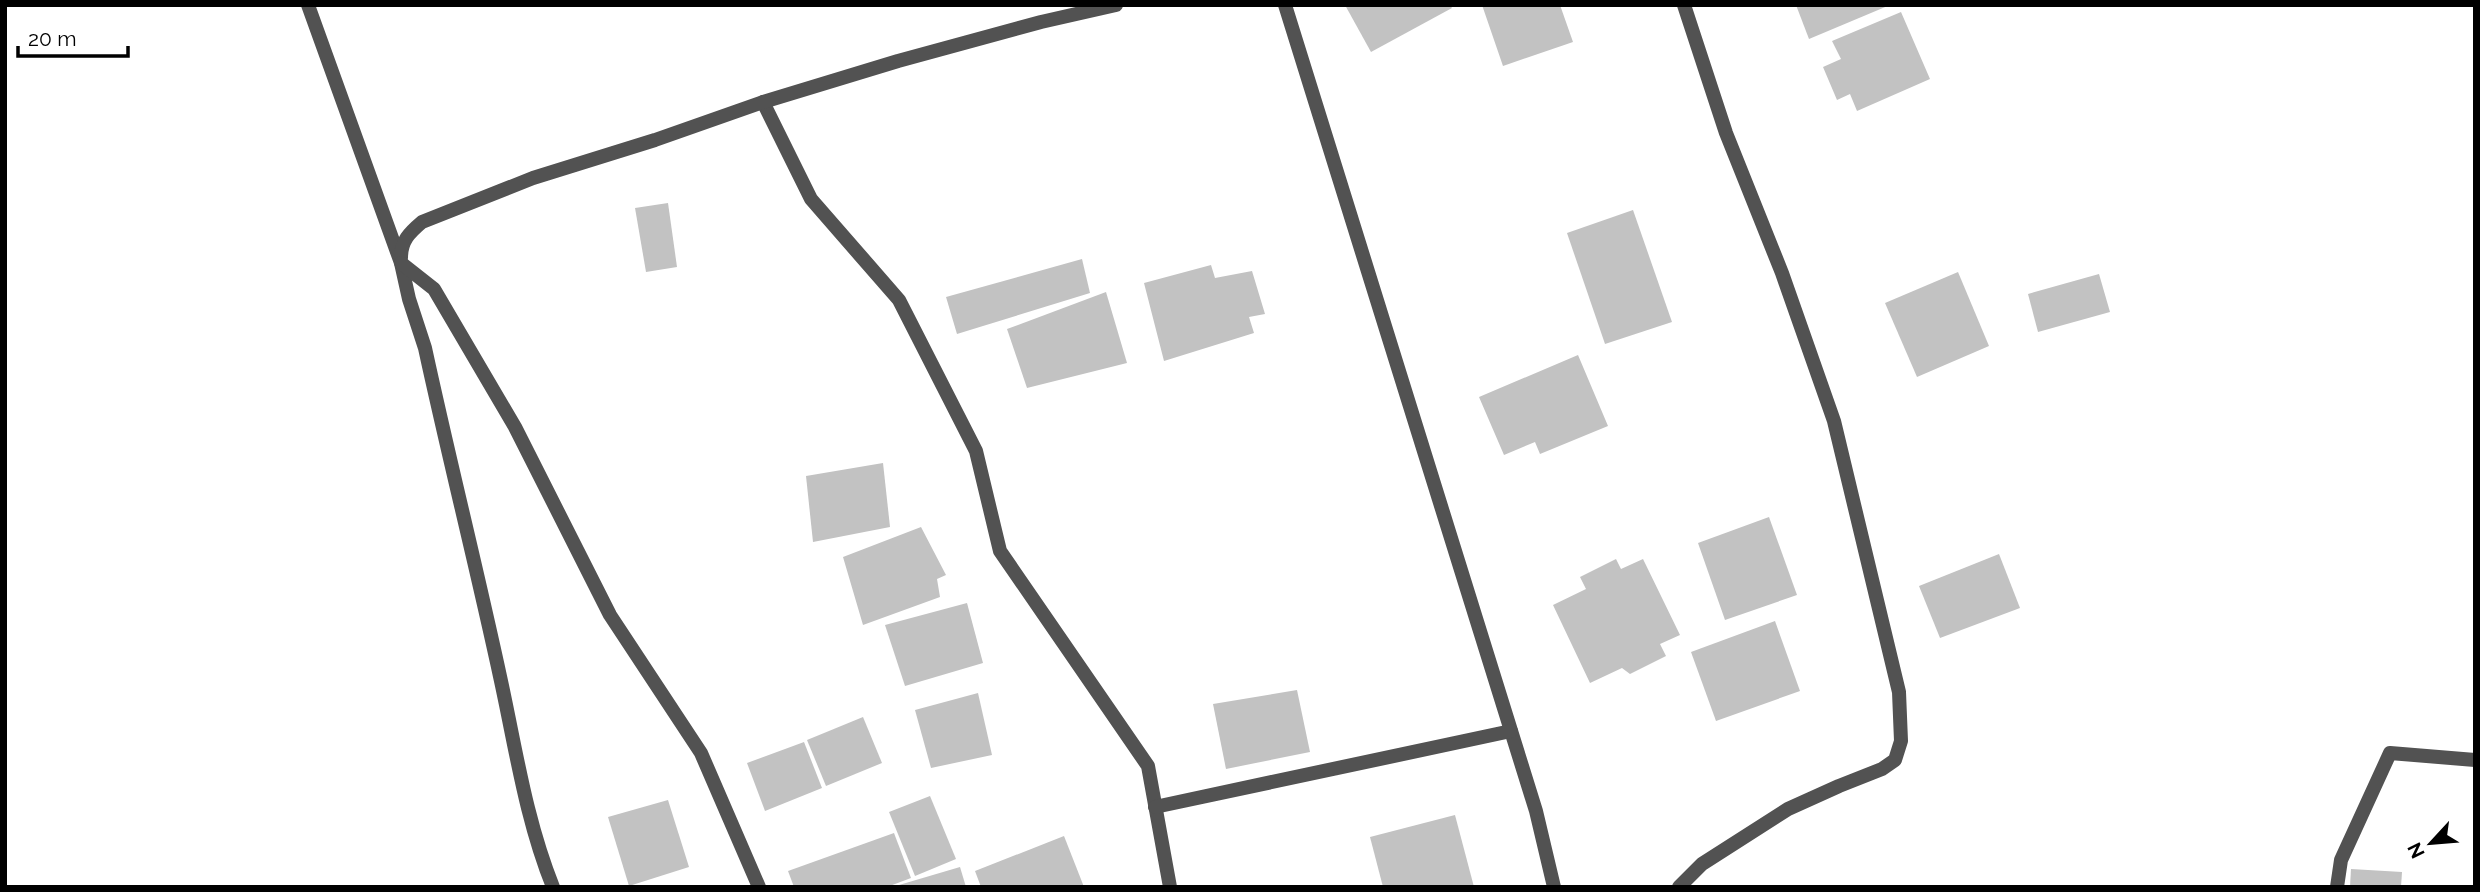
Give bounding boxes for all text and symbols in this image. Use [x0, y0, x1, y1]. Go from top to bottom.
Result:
scale bar [18, 14, 128, 58]
text: 20 m [28, 26, 76, 51]
north arrow [2396, 808, 2466, 878]
text: N [2403, 839, 2429, 862]

